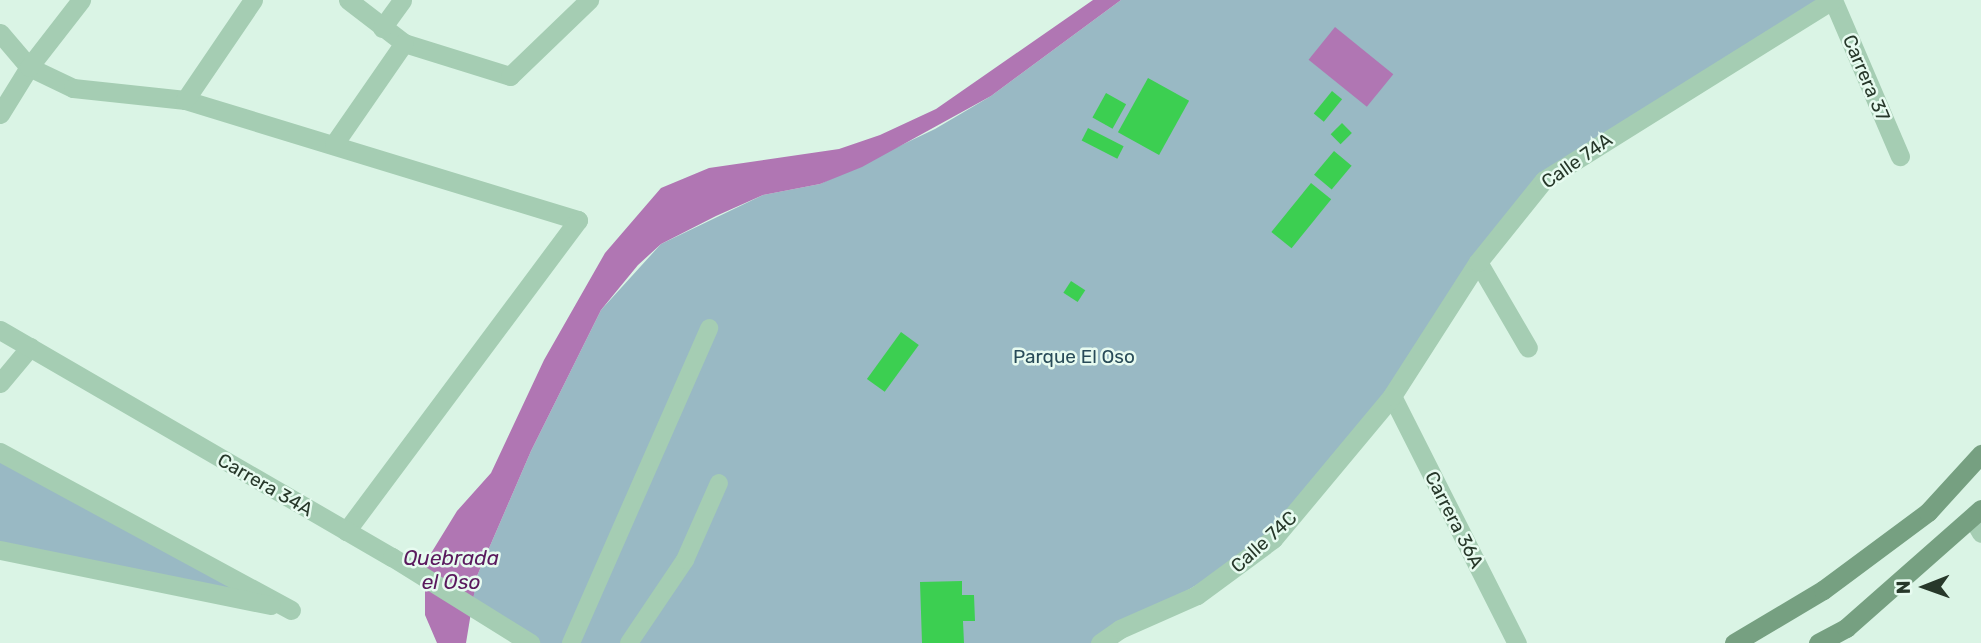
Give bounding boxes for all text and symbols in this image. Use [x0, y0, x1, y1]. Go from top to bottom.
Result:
street label: Carrera 37 [1838, 31, 1894, 125]
street label: Calle 74A [1537, 128, 1617, 194]
park label: Parque El Oso [1013, 346, 1135, 368]
street label: Carrera 34A [213, 449, 317, 521]
street label: Carrera 36A [1420, 468, 1488, 572]
street label: Calle 74C [1226, 506, 1302, 578]
water label: Quebrada el Oso [403, 545, 499, 595]
north arrow [1890, 552, 1960, 622]
text: N [1892, 580, 1915, 594]

